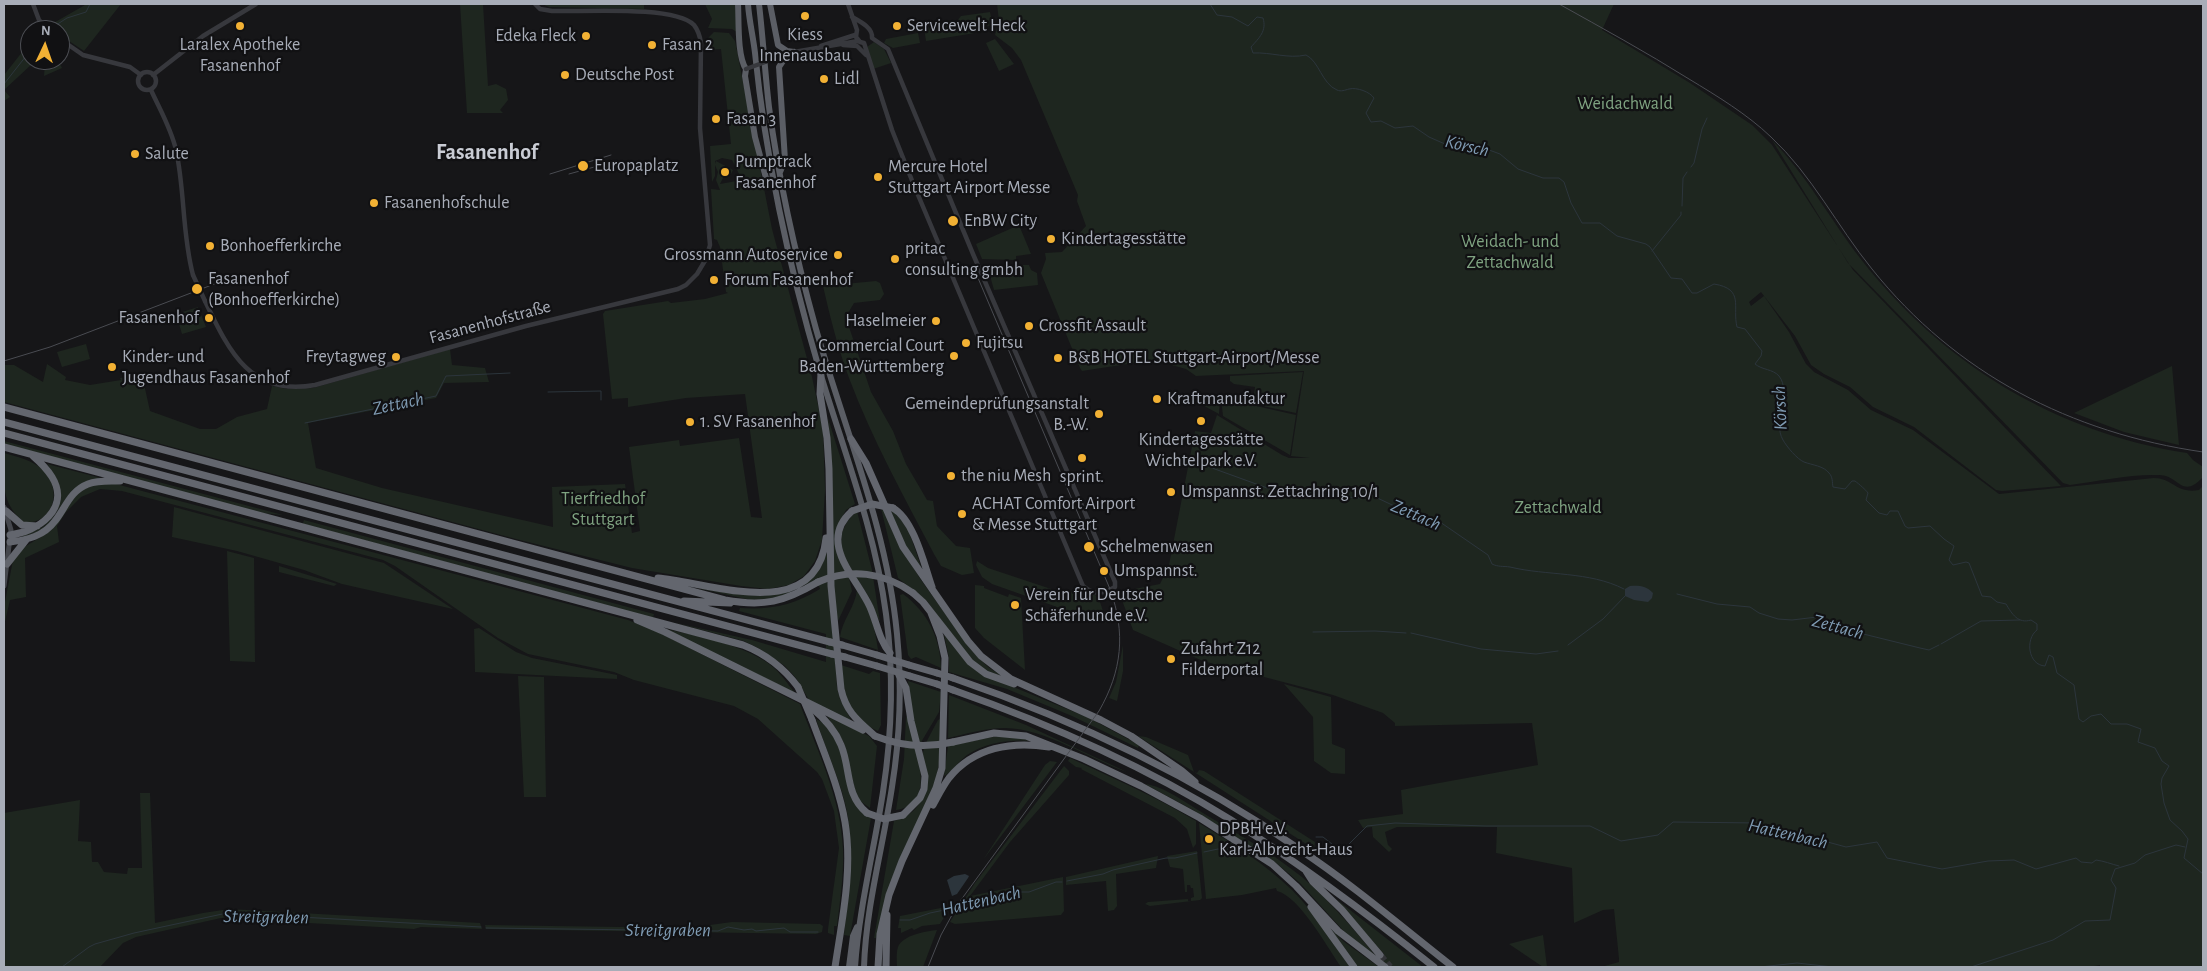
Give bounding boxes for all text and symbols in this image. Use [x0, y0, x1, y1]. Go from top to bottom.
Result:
marker: Kiess Innenausbau [799, 10, 811, 22]
place label: Servicewelt Heck [907, 15, 1025, 37]
north arrow [20, 20, 70, 70]
marker: Laralex Apotheke Fasanenhof [234, 20, 246, 32]
marker: Servicewelt Heck [891, 20, 903, 32]
text: N [40, 24, 51, 38]
place label: Kiess Innenausbau [759, 24, 851, 66]
place label: Edeka Fleck [495, 25, 576, 47]
marker: Edeka Fleck [580, 30, 592, 42]
place label: Laralex Apotheke Fasanenhof [180, 34, 300, 76]
place label: Fasan 2 [662, 34, 713, 56]
marker: Fasan 2 [646, 39, 658, 51]
place label: Deutsche Post [575, 64, 674, 86]
place label: Lidl [834, 68, 860, 90]
marker: Deutsche Post [559, 69, 571, 81]
marker: Lidl [818, 73, 830, 85]
park label: Weidachwald [1577, 93, 1673, 115]
place label: Fasan 3 [726, 108, 776, 130]
marker: Fasan 3 [710, 113, 722, 125]
water label: Körsch [1443, 130, 1491, 162]
district label: Fasanenhof [436, 139, 538, 165]
place label: Salute [145, 143, 189, 165]
marker: Salute [129, 148, 141, 160]
place label: Pumptrack Fasanenhof [735, 151, 816, 193]
place label: Europaplatz [594, 155, 679, 177]
place label: Mercure Hotel Stuttgart Airport Messe [888, 156, 1050, 198]
marker: Europaplatz [576, 159, 590, 173]
marker: Pumptrack Fasanenhof [719, 166, 731, 178]
marker: Mercure Hotel Stuttgart Airport Messe [872, 171, 884, 183]
place label: Fasanenhofschule [384, 192, 509, 214]
marker: Fasanenhofschule [368, 197, 380, 209]
place label: EnBW City [964, 210, 1037, 232]
marker: EnBW City [946, 214, 960, 228]
place label: Kindertagesstätte [1061, 228, 1186, 250]
park label: Weidach- und Zettachwald [1461, 231, 1559, 274]
marker: Kindertagesstätte [1045, 233, 1057, 245]
place label: Bonhoefferkirche [220, 235, 342, 257]
place label: pritac consulting gmbh [905, 238, 1023, 280]
marker: Bonhoefferkirche [204, 240, 216, 252]
place label: Grossmann Autoservice [664, 244, 828, 266]
marker: Grossmann Autoservice [832, 249, 844, 261]
marker: pritac consulting gmbh [889, 253, 901, 265]
place label: Fasanenhof (Bonhoefferkirche) [208, 268, 340, 310]
place label: Forum Fasanenhof [724, 269, 853, 291]
marker: Forum Fasanenhof [708, 274, 720, 286]
marker: Fasanenhof (Bonhoefferkirche) [190, 282, 204, 296]
street label: Fasanenhofstraße [427, 295, 553, 349]
place label: Fasanenhof [118, 307, 199, 329]
place label: Haselmeier [845, 310, 926, 332]
marker: Fasanenhof [203, 312, 215, 324]
marker: Haselmeier [930, 315, 942, 327]
place label: Crossfit Assault [1039, 315, 1146, 337]
marker: Crossfit Assault [1023, 320, 1035, 332]
place label: Fujitsu [976, 332, 1023, 354]
place label: Commercial Court Baden-Württemberg [799, 335, 944, 378]
marker: Fujitsu [960, 337, 972, 349]
place label: Kinder- und Jugendhaus Fasanenhof [122, 346, 289, 388]
place label: Freytagweg [305, 346, 386, 368]
place label: B&B HOTEL Stuttgart-Airport/Messe [1068, 347, 1319, 369]
marker: Commercial Court Baden-Württemberg [948, 350, 960, 362]
marker: Freytagweg [390, 351, 402, 363]
marker: B&B HOTEL Stuttgart-Airport/Messe [1052, 352, 1064, 364]
marker: Kinder- und Jugendhaus Fasanenhof [106, 361, 118, 373]
water label: Körsch [1767, 385, 1793, 431]
water label: Zettach [370, 387, 426, 421]
place label: Kraftmanufaktur [1167, 388, 1285, 410]
place label: Gemeindeprüfungsanstalt B.-W. [905, 393, 1089, 436]
marker: Kraftmanufaktur [1151, 393, 1163, 405]
marker: Gemeindeprüfungsanstalt B.-W. [1093, 408, 1105, 420]
place label: 1. SV Fasanenhof [700, 411, 815, 433]
marker: Kindertagesstätte Wichtelpark e.V. [1195, 415, 1207, 427]
marker: 1. SV Fasanenhof [684, 416, 696, 428]
place label: Kindertagesstätte Wichtelpark e.V. [1139, 429, 1263, 472]
marker: sprint. [1076, 452, 1088, 464]
place label: the niu Mesh [961, 465, 1051, 487]
place label: sprint. [1060, 466, 1104, 488]
marker: the niu Mesh [945, 470, 957, 482]
place label: Umspannst. Zettachring 10/1 [1181, 481, 1379, 503]
marker: Umspannst. Zettachring 10/1 [1165, 486, 1177, 498]
park label: Tierfriedhof Stuttgart [561, 488, 645, 530]
place label: ACHAT Comfort Airport & Messe Stuttgart [972, 493, 1135, 536]
water label: Zettach [1388, 494, 1444, 536]
park label: Zettachwald [1515, 497, 1601, 519]
marker: ACHAT Comfort Airport & Messe Stuttgart [956, 508, 968, 520]
place label: Schelmenwasen [1100, 536, 1213, 558]
marker: Schelmenwasen [1082, 540, 1096, 554]
place label: Umspannst. [1114, 560, 1198, 582]
marker: Umspannst. [1098, 565, 1110, 577]
place label: Verein für Deutsche Schäferhunde e.V. [1025, 584, 1163, 626]
marker: Verein für Deutsche Schäferhunde e.V. [1009, 599, 1021, 611]
water label: Zettach [1810, 609, 1866, 645]
place label: Zufahrt Z12 Filderportal [1181, 638, 1263, 681]
marker: Zufahrt Z12 Filderportal [1165, 653, 1177, 665]
water label: Hattenbach [1746, 814, 1830, 854]
place label: DPBH e.V. Karl-Albrecht-Haus [1219, 818, 1353, 861]
marker: DPBH e.V. Karl-Albrecht-Haus [1203, 833, 1215, 845]
water label: Hattenbach [939, 881, 1023, 921]
water label: Streitgraben [223, 905, 309, 929]
water label: Streitgraben [625, 919, 711, 941]

